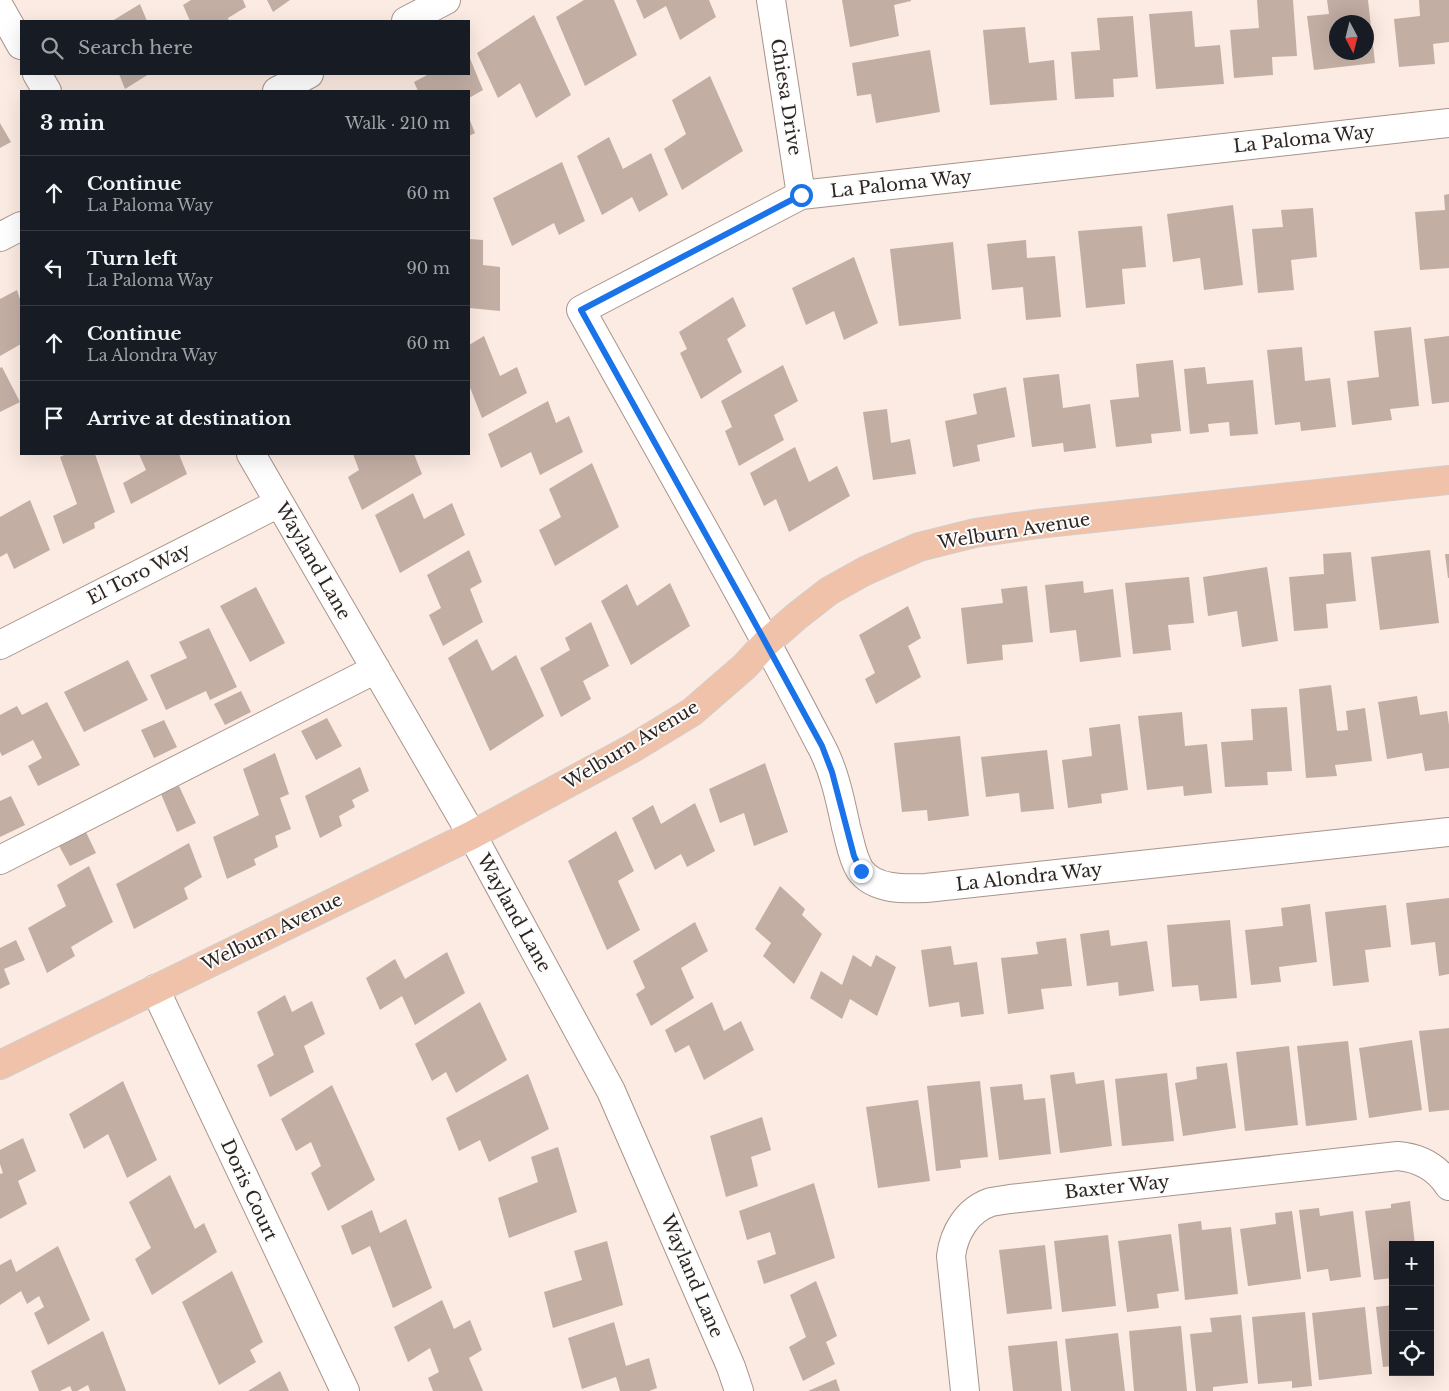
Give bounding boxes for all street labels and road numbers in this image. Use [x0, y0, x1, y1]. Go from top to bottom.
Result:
street label: Chiesa Drive [766, 37, 806, 157]
street label: La Paloma Way [1232, 121, 1376, 157]
street label: La Paloma Way [829, 166, 973, 202]
street label: Wayland Lane [270, 498, 355, 624]
street label: Welburn Avenue [935, 508, 1092, 554]
street label: El Toro Way [84, 538, 195, 609]
street label: Welburn Avenue [559, 696, 703, 795]
street label: Wayland Lane [472, 849, 556, 976]
street label: La Alondra Way [955, 858, 1104, 896]
street label: Welburn Avenue [197, 888, 346, 976]
street label: Doris Court [216, 1136, 282, 1244]
street label: Baxter Way [1064, 1171, 1171, 1203]
street label: Wayland Lane [656, 1210, 728, 1341]

